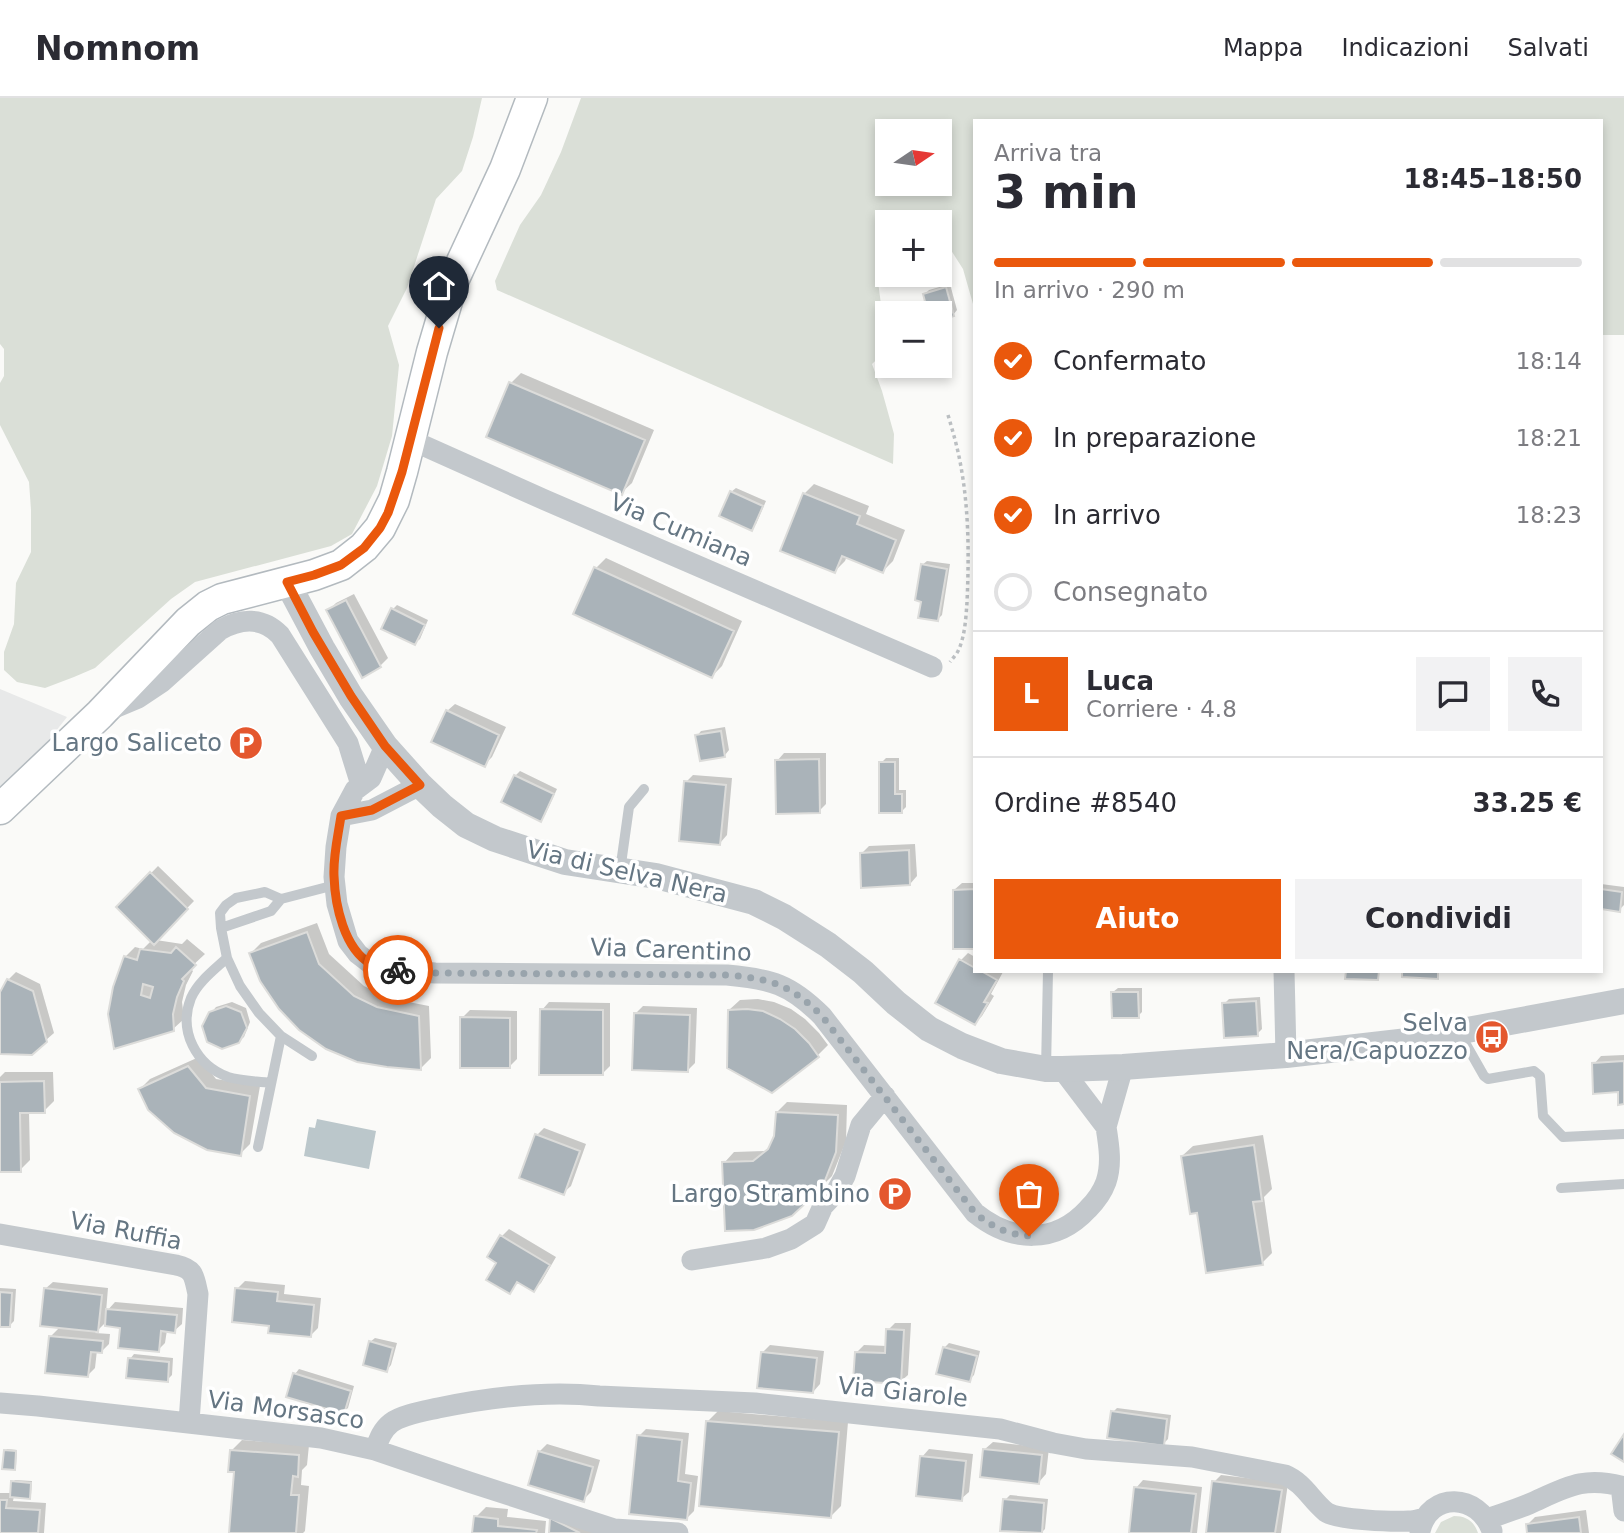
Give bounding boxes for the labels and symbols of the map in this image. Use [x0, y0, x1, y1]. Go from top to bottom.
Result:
north arrow [875, 119, 952, 196]
pin [409, 256, 469, 328]
street label: Via Cumiana [606, 488, 756, 572]
parking icon: Largo Saliceto [227, 724, 265, 762]
place label: Largo Saliceto [52, 729, 222, 757]
street label: Via di Selva Nera [524, 835, 730, 909]
street label: Via Carentino [590, 933, 752, 967]
courier [363, 935, 433, 1005]
place label: Selva Nera/Capuozzo [1286, 1009, 1468, 1065]
bus stop icon: Selva Nera/Capuozzo [1473, 1018, 1511, 1056]
pin [999, 1164, 1059, 1236]
parking icon: Largo Strambino [876, 1175, 914, 1213]
place label: Largo Strambino [671, 1180, 870, 1208]
street label: Via Ruffia [68, 1206, 184, 1256]
street label: Via Giarole [837, 1371, 969, 1413]
street label: Via Morsasco [206, 1385, 366, 1435]

